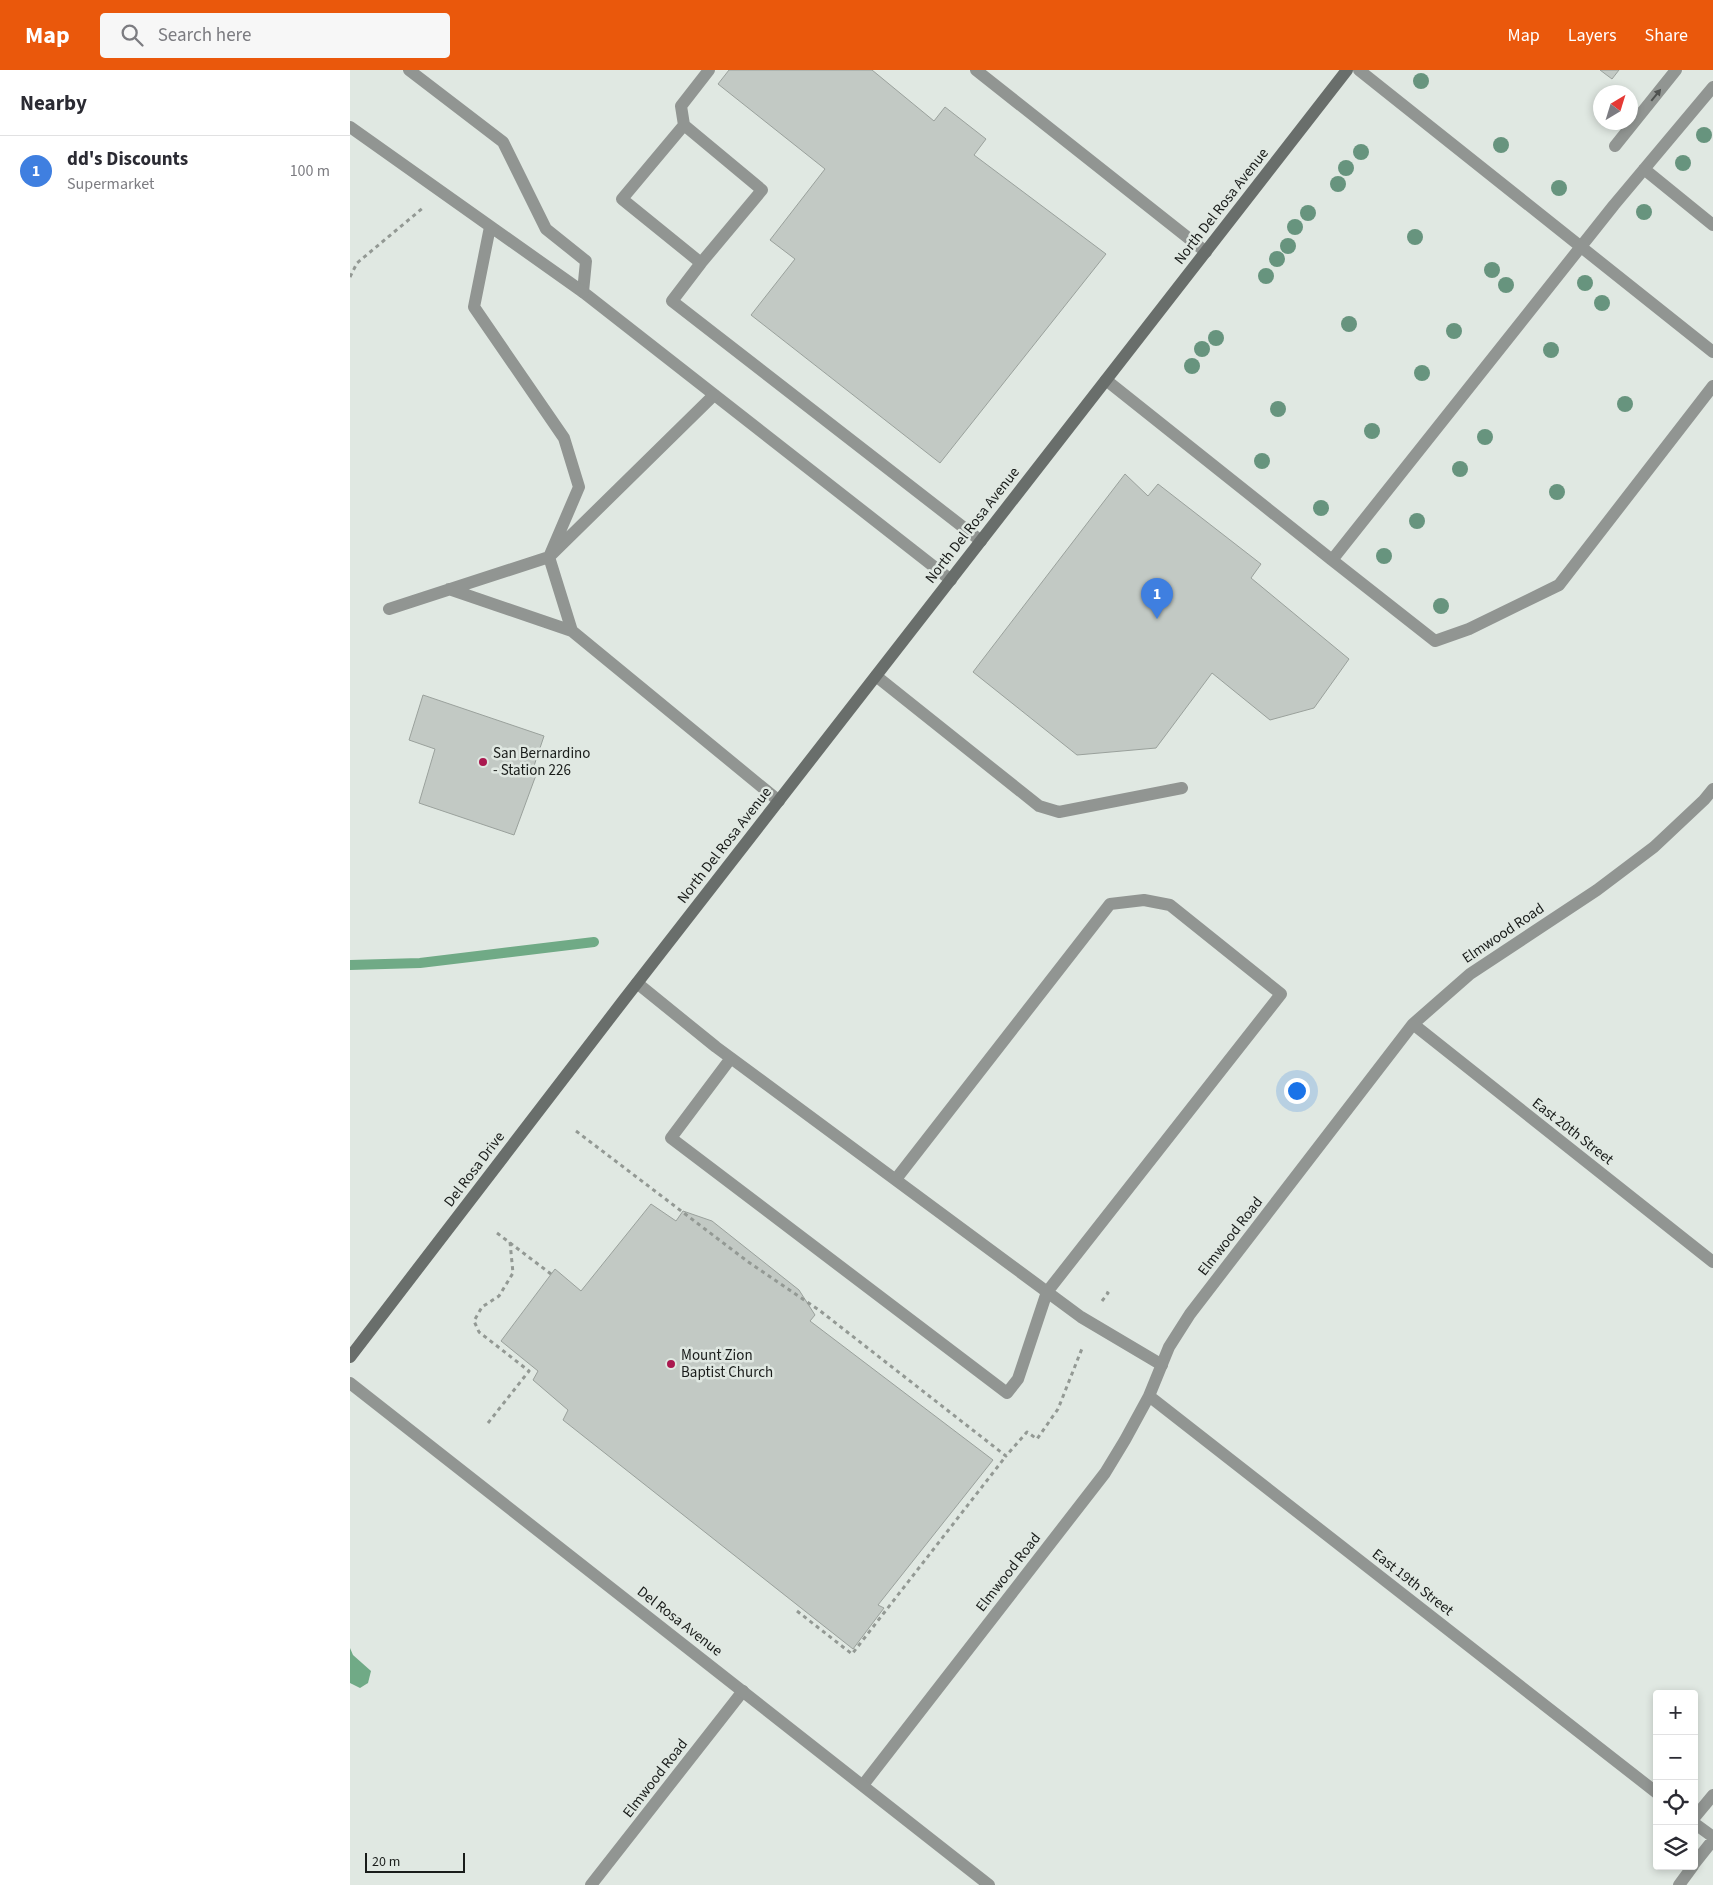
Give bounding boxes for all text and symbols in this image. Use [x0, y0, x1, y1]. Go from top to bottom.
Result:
search box [100, 13, 450, 58]
text: Map [25, 18, 70, 53]
icon: search [118, 21, 146, 49]
text: Search here [158, 22, 251, 49]
text: Map [1508, 23, 1540, 48]
text: Layers [1568, 23, 1617, 48]
text: Share [1645, 23, 1688, 48]
north arrow [1593, 85, 1638, 130]
text: Nearby [20, 88, 87, 118]
one-way arrow [1651, 89, 1662, 102]
street label: North Del Rosa Avenue [1169, 144, 1273, 269]
text: dd's Discounts [67, 146, 188, 173]
text: 1 [32, 160, 40, 182]
text: 100 m [290, 160, 330, 182]
text: Supermarket [67, 173, 154, 195]
street label: North Del Rosa Avenue [920, 463, 1024, 588]
pin: 1 [1141, 578, 1173, 619]
place label: San Bernardino - Station 226 [493, 743, 590, 781]
marker: San Bernardino - Station 226 [477, 756, 489, 768]
street label: North Del Rosa Avenue [672, 783, 776, 908]
street label: Elmwood Road [1458, 898, 1548, 969]
your location [1284, 1078, 1310, 1104]
street label: East 20th Street [1528, 1093, 1618, 1170]
street label: Del Rosa Drive [439, 1127, 510, 1211]
street label: Elmwood Road [1193, 1193, 1268, 1280]
place label: Mount Zion Baptist Church [681, 1345, 773, 1383]
marker: Mount Zion Baptist Church [665, 1358, 677, 1370]
street label: Elmwood Road [971, 1529, 1046, 1616]
street label: East 19th Street [1368, 1544, 1458, 1621]
street label: Del Rosa Avenue [633, 1581, 727, 1661]
map controls [1653, 1690, 1698, 1870]
button: + [1653, 1690, 1698, 1735]
street label: Elmwood Road [618, 1735, 693, 1822]
button: − [1653, 1735, 1698, 1780]
button: locate [1653, 1780, 1698, 1825]
button: layers [1653, 1825, 1698, 1870]
scale bar [365, 1850, 465, 1873]
text: 20 m [372, 1852, 400, 1872]

